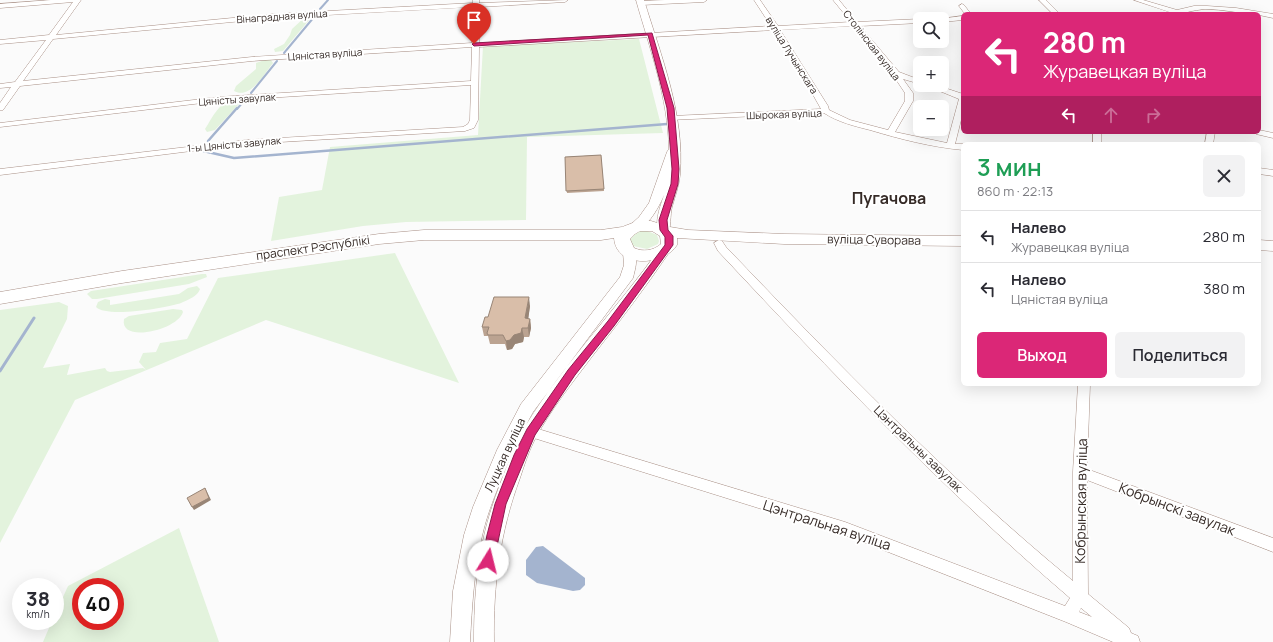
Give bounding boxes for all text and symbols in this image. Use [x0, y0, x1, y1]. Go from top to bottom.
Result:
pin [457, 3, 491, 44]
street label: Вінаградная вуліца [236, 6, 328, 26]
street label: Столінская вуліца [840, 7, 904, 83]
icon: arrive [463, 9, 485, 31]
map controls [913, 12, 949, 136]
button: search [913, 12, 949, 48]
street label: вуліца Лучынскага [763, 14, 821, 96]
text: 280 m [1043, 23, 1126, 61]
icon: left [977, 28, 1029, 80]
street label: Цяністая вуліца [287, 44, 363, 64]
button: + [913, 56, 949, 92]
text: Журавецкая вуліца [1043, 59, 1207, 83]
street label: Цяністы завулак [198, 89, 277, 109]
button: − [913, 100, 949, 136]
icon: left [1058, 104, 1080, 126]
icon: ahead [1100, 104, 1122, 126]
icon: right [1142, 104, 1164, 126]
street label: Шырокая вуліца [746, 106, 822, 122]
street label: 1-ы Цяністы завулак [186, 133, 283, 155]
text: 3 мин [977, 150, 1042, 183]
button: close [1203, 155, 1245, 197]
text: 860 m · 22:13 [977, 182, 1053, 200]
district label: Пугачова [852, 187, 926, 209]
text: Налево [1011, 217, 1066, 238]
icon: left [977, 226, 999, 248]
text: 280 m [1203, 226, 1245, 247]
street label: вуліца Суворава [827, 230, 921, 249]
street label: праспект Рэспублікі [255, 231, 371, 264]
text: Журавецкая вуліца [1011, 238, 1129, 256]
text: Налево [1011, 269, 1066, 290]
icon: left [977, 278, 999, 300]
text: 380 m [1203, 278, 1245, 299]
text: Цяністая вуліца [1011, 290, 1108, 308]
button: Выход [977, 332, 1107, 378]
button: Поделиться [1115, 332, 1245, 378]
street label: Цэнтральны завулак [870, 402, 967, 496]
street label: Луцкая вуліца [480, 415, 529, 495]
street label: Кобрынская вуліца [1070, 438, 1091, 564]
street label: Кобрынскі завулак [1116, 478, 1239, 540]
street label: Цэнтральная вуліца [761, 495, 894, 554]
position arrow [467, 540, 509, 582]
speed limit sign: 40 [72, 578, 124, 630]
text: 38 [26, 585, 50, 612]
text: km/h [26, 607, 50, 621]

